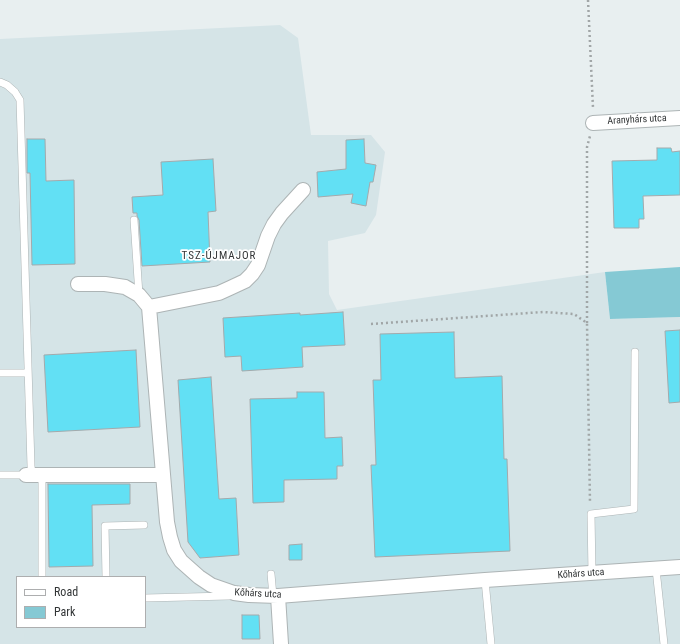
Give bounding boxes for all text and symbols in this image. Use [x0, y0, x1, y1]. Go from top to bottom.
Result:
street label: Aranyhárs utca [607, 112, 667, 128]
district label: TSZ-ÚJMAJOR [182, 249, 256, 263]
street label: Kőhárs utca [557, 566, 605, 582]
legend [16, 576, 146, 628]
text: Road [54, 585, 78, 599]
street label: Kőhárs utca [234, 587, 282, 601]
text: Park [54, 605, 75, 619]

